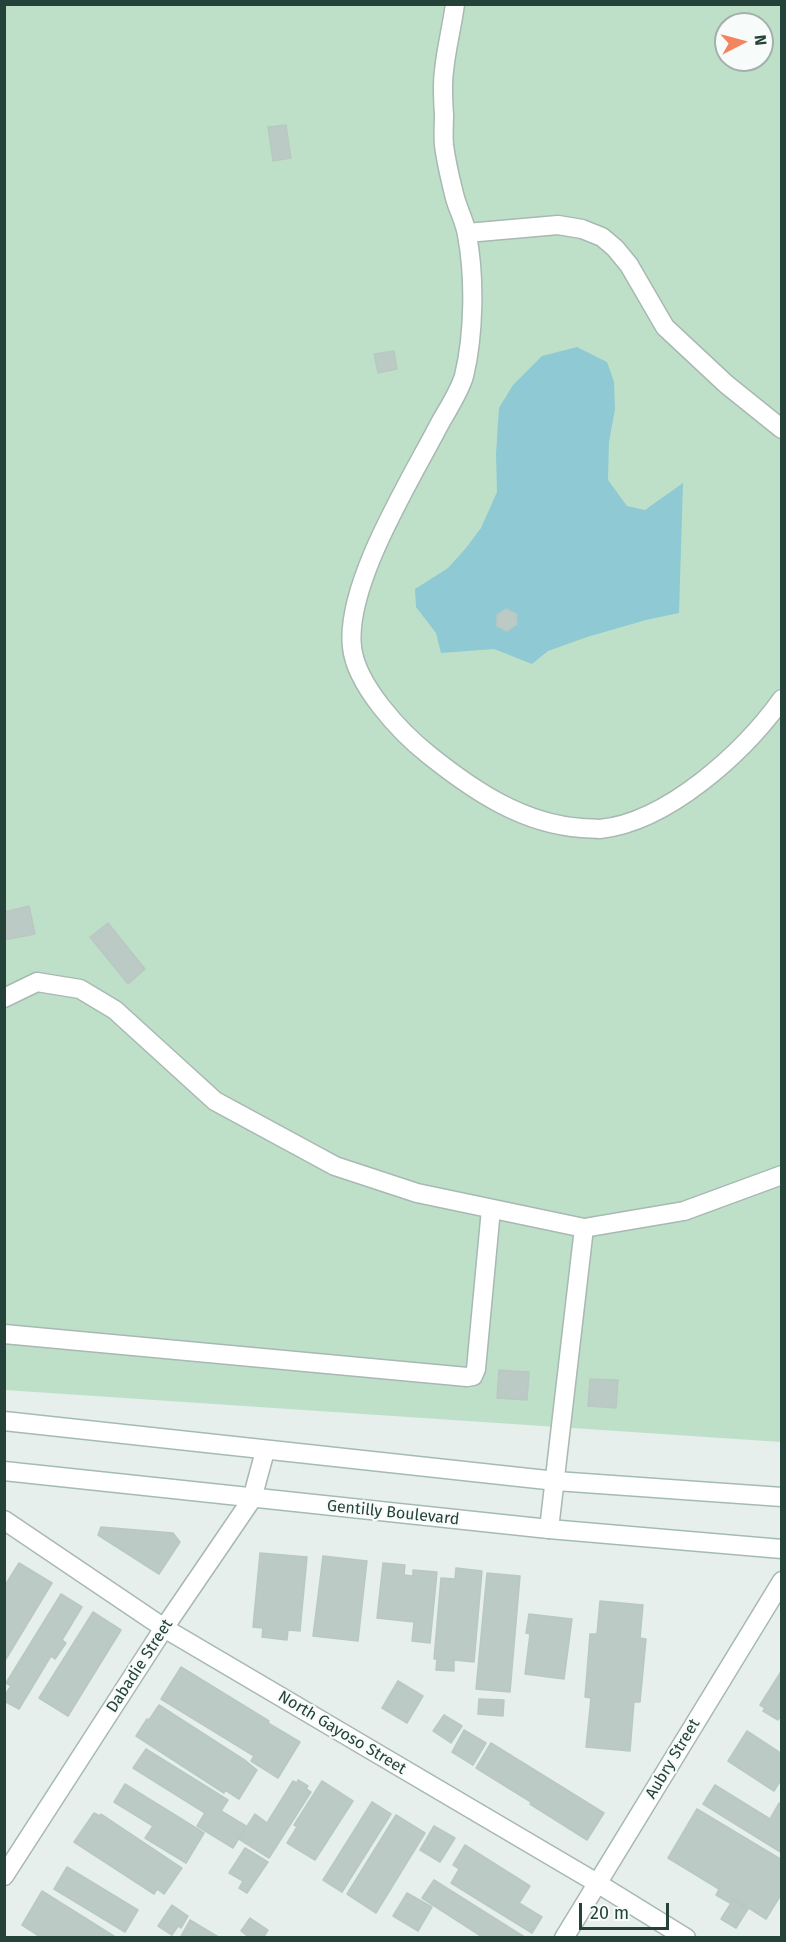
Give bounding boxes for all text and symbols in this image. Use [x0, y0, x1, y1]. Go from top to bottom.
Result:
north arrow [714, 12, 774, 72]
text: N [750, 34, 770, 47]
street label: Gentilly Boulevard [326, 1496, 460, 1530]
street label: Dabadie Street [103, 1616, 177, 1716]
street label: North Gayoso Street [274, 1687, 410, 1779]
street label: Aubry Street [642, 1716, 704, 1802]
scale bar [582, 1891, 672, 1929]
text: 20 m [590, 1902, 629, 1924]

